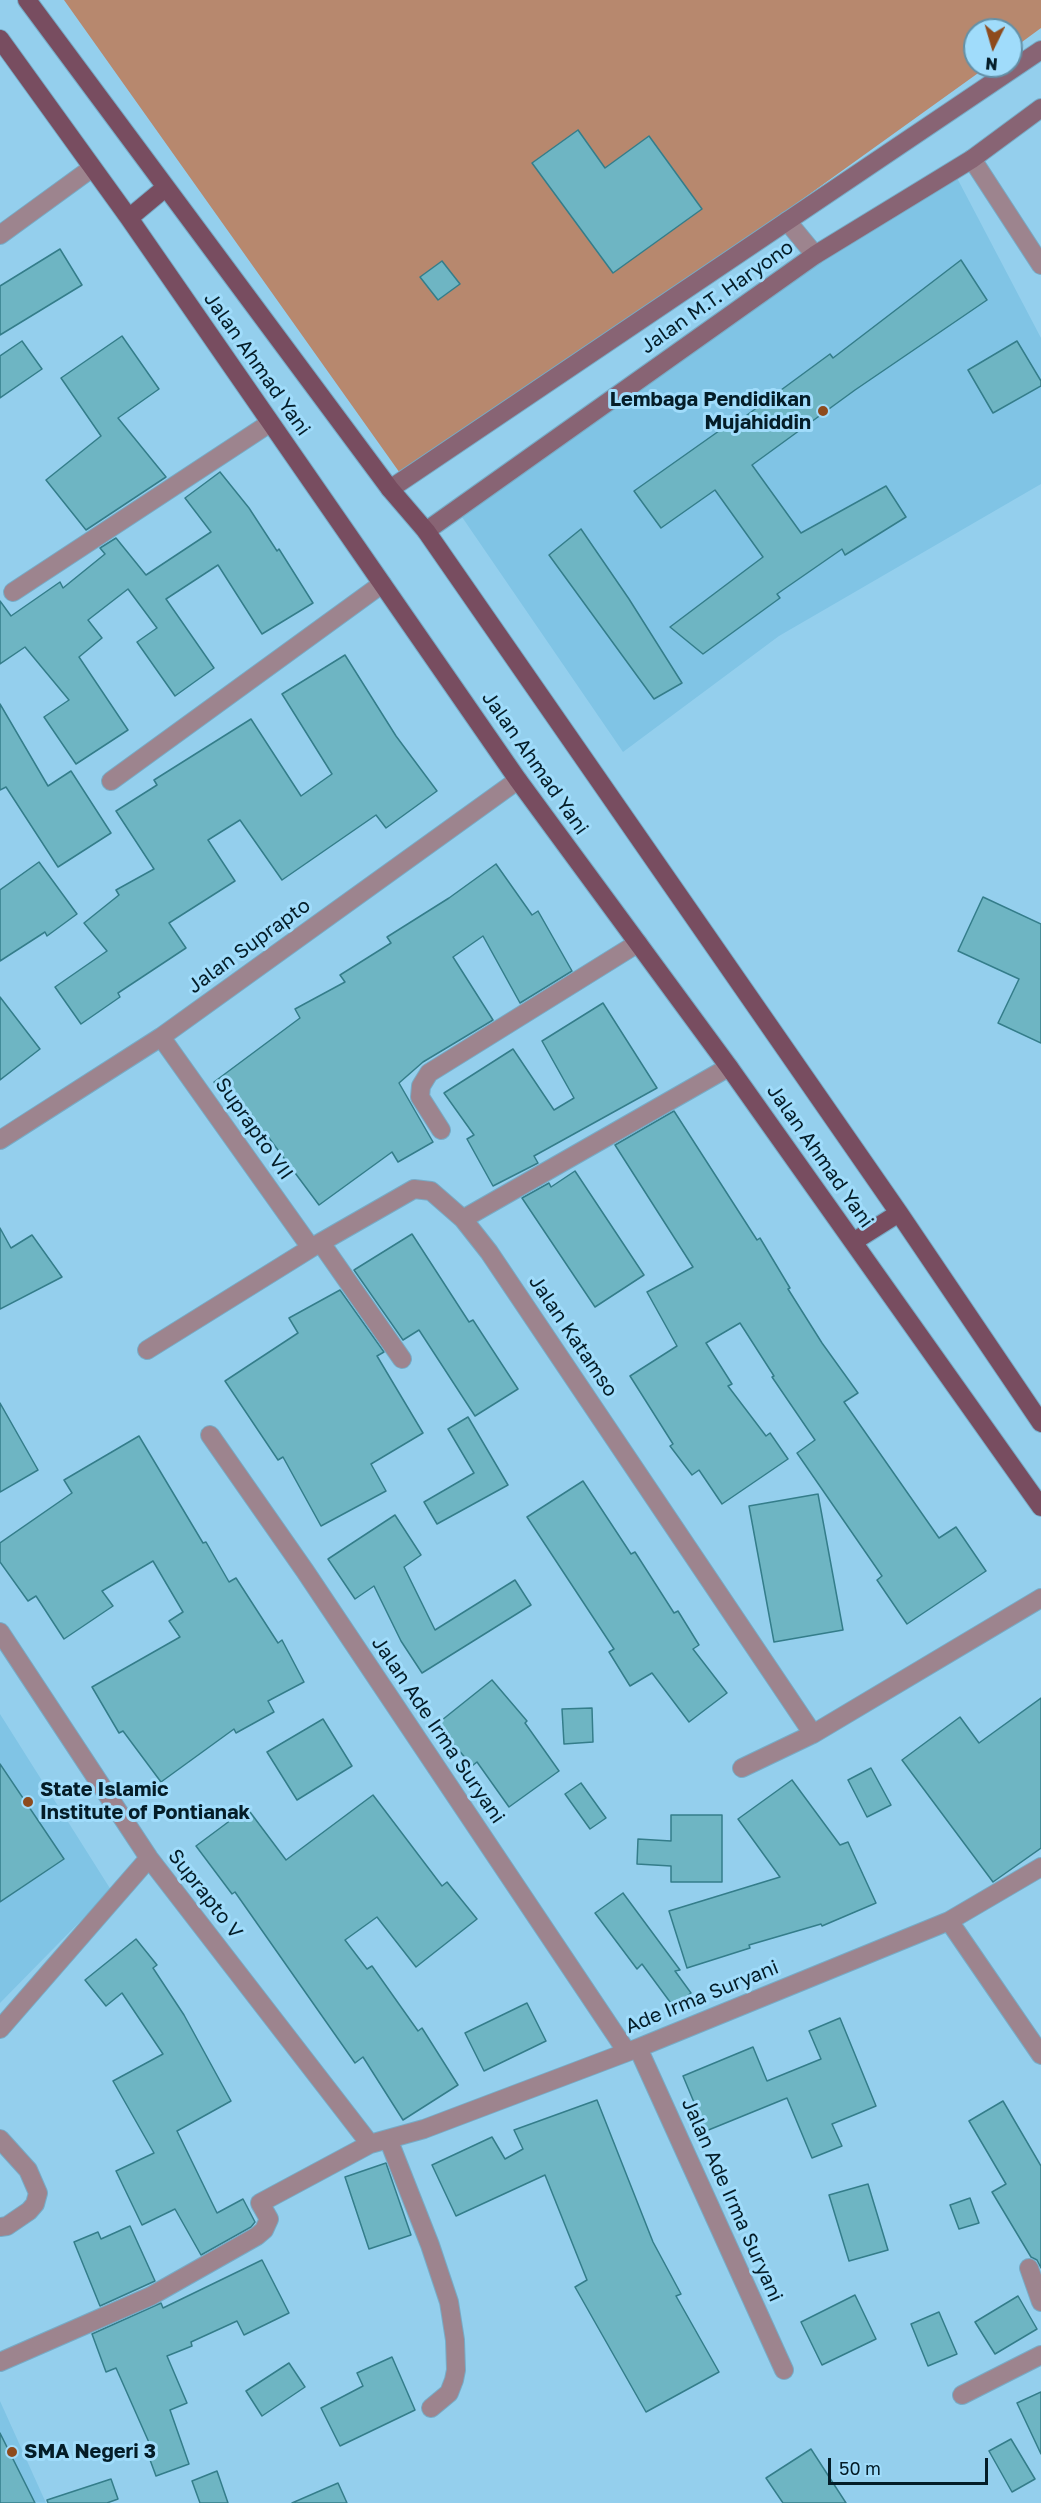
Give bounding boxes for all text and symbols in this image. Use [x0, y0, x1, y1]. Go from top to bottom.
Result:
north arrow [963, 18, 1023, 78]
text: N [985, 53, 999, 74]
street label: Jalan M.T. Haryono [636, 235, 798, 359]
street label: Jalan Ahmad Yani [199, 288, 315, 440]
place label: Lembaga Pendidikan Mujahiddin [610, 388, 811, 435]
marker: Lembaga Pendidikan Mujahiddin [816, 404, 830, 418]
street label: Jalan Ahmad Yani [477, 687, 593, 839]
street label: Jalan Suprapto [183, 893, 315, 999]
street label: Suprapto VII [210, 1073, 298, 1185]
street label: Jalan Ahmad Yani [762, 1080, 878, 1232]
street label: Jalan Katamso [523, 1271, 623, 1401]
street label: Jalan Ade Irma Suryani [366, 1632, 510, 1828]
place label: State Islamic Institute of Pontianak [40, 1778, 250, 1825]
marker: State Islamic Institute of Pontianak [21, 1795, 35, 1809]
street label: Suprapto V [163, 1845, 247, 1943]
street label: Ade Irma Suryani [622, 1955, 782, 2039]
street label: Jalan Ade Irma Suryani [676, 2094, 788, 2306]
place label: SMA Negeri 3 [24, 2440, 156, 2464]
marker: SMA Negeri 3 [5, 2445, 19, 2459]
scale bar [831, 2446, 992, 2484]
text: 50 m [839, 2457, 881, 2479]

